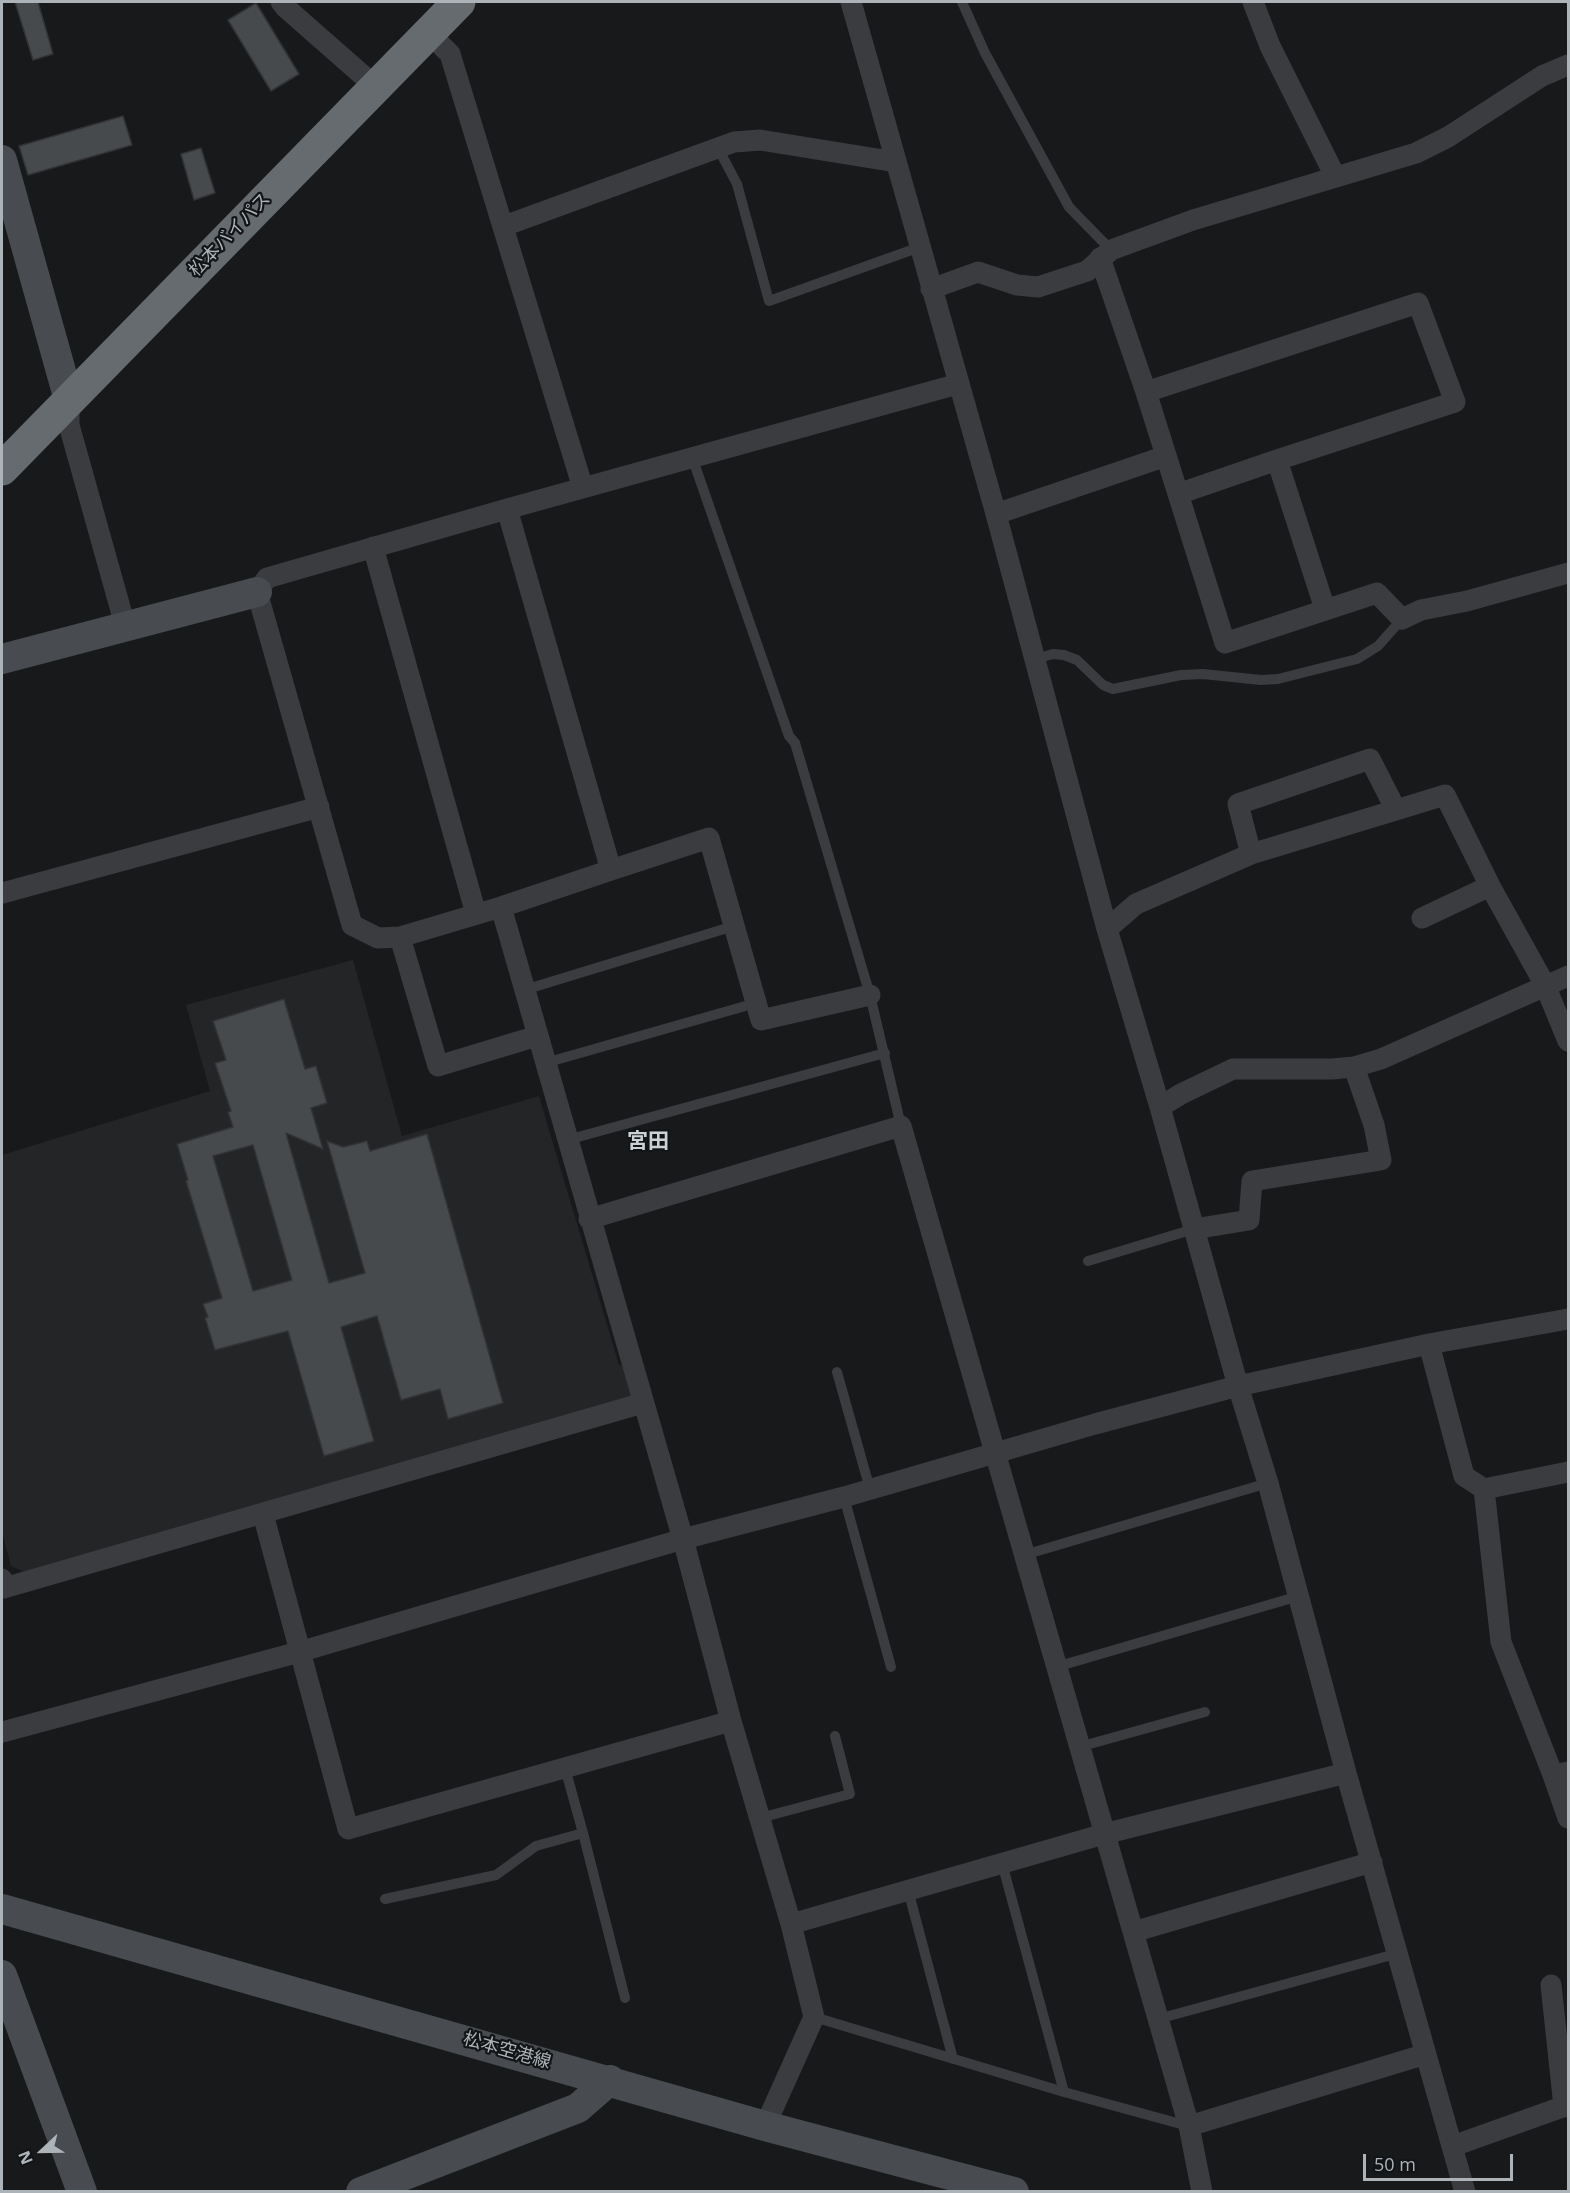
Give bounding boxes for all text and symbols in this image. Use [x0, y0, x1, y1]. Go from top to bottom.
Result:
street label: 松本バイパス [185, 189, 275, 281]
district label: 宮田 [627, 1129, 669, 1155]
street label: 松本空港線 [461, 2028, 553, 2074]
north arrow [12, 2121, 72, 2181]
scale bar [1366, 2142, 1516, 2180]
text: N [13, 2148, 38, 2168]
text: 50 m [1374, 2152, 1416, 2176]

